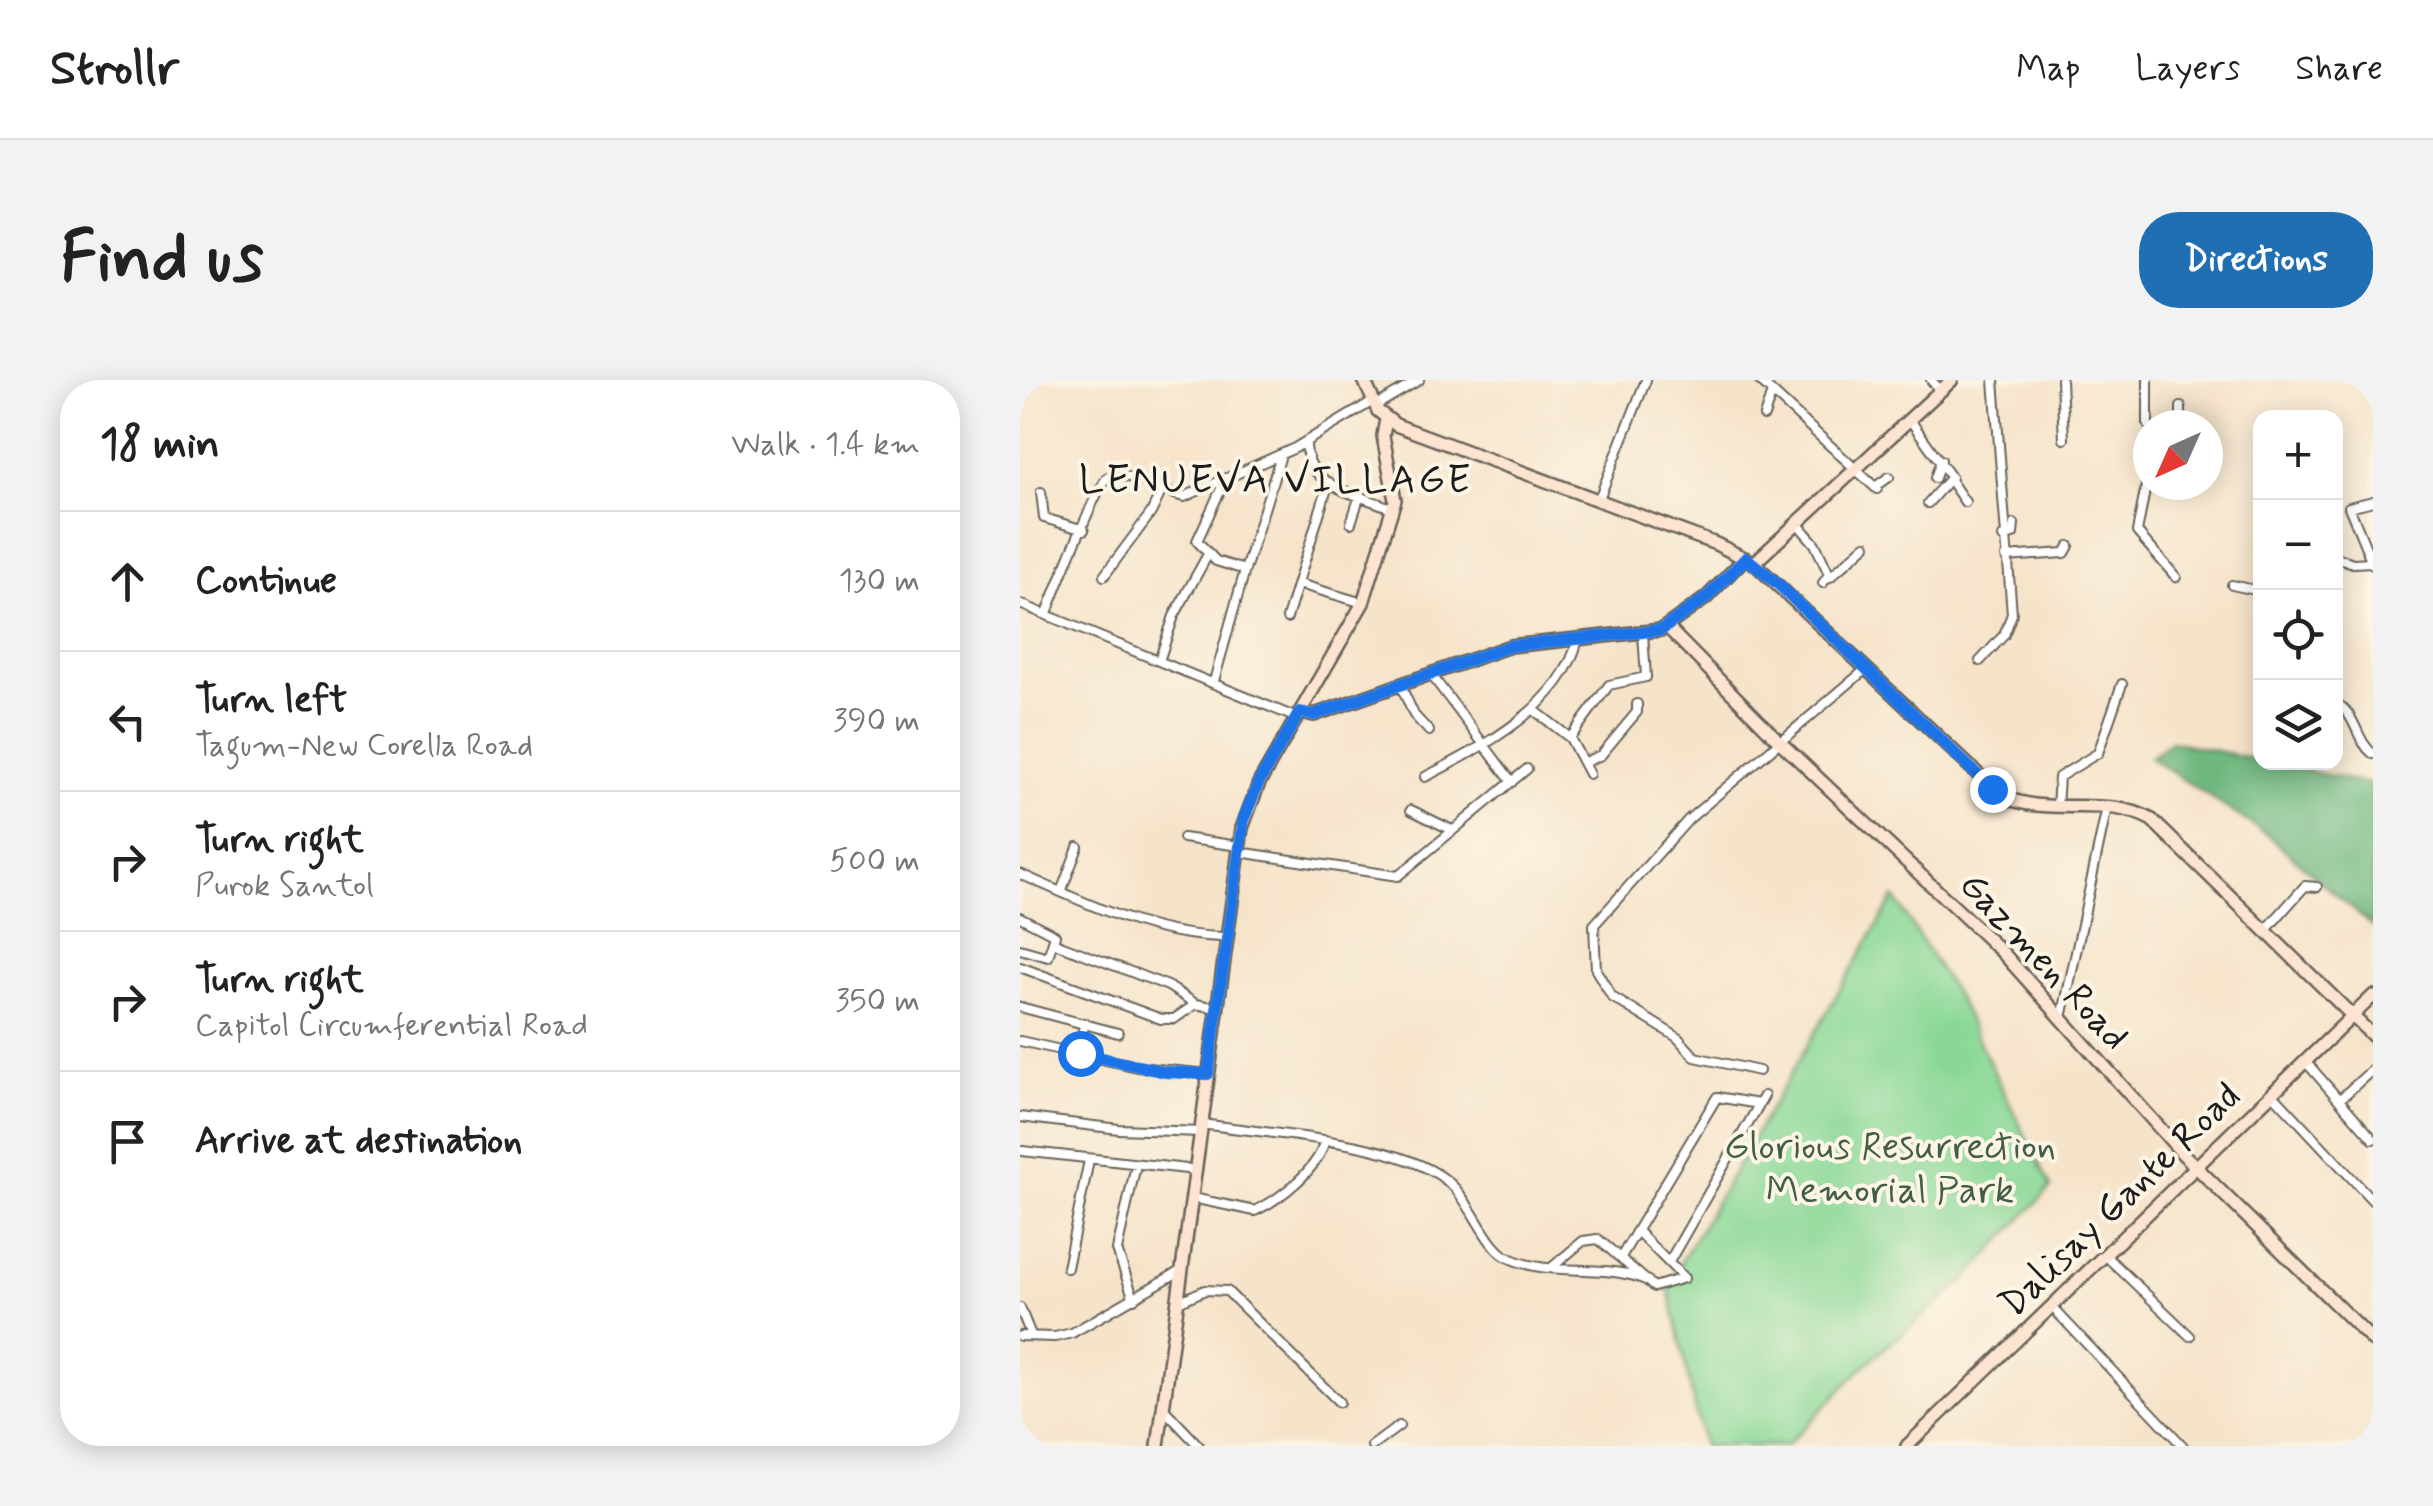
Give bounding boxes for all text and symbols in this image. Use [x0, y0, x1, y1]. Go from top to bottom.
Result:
text: Strollr [50, 38, 179, 101]
text: Map [2016, 46, 2080, 92]
text: Layers [2135, 46, 2240, 92]
text: Share [2295, 46, 2383, 92]
button: Directions [2139, 212, 2373, 308]
text: Find us [60, 214, 264, 306]
north arrow [2133, 410, 2223, 500]
map controls [2253, 410, 2343, 770]
button: + [2253, 410, 2343, 500]
text: 18 min [100, 418, 220, 473]
text: Walk · 1.4 km [731, 424, 920, 466]
district label: LENUEVA VILLAGE [1079, 455, 1473, 507]
button: − [2253, 500, 2343, 590]
icon: ahead [100, 554, 155, 609]
text: Continue [195, 557, 337, 606]
text: 130 m [839, 560, 920, 602]
button: locate [2253, 590, 2343, 680]
text: Turn left [195, 676, 347, 725]
button: layers [2253, 680, 2343, 770]
icon: left [100, 694, 155, 749]
text: 390 m [833, 700, 920, 742]
text: Tagum-New Corella Road [195, 725, 533, 767]
route end [1970, 767, 2016, 813]
text: Turn right [195, 816, 364, 865]
icon: right [100, 834, 155, 889]
text: 500 m [829, 840, 920, 882]
street label: Gazmen Road [1948, 862, 2139, 1062]
text: Purok Santol [195, 865, 374, 907]
text: Turn right [195, 956, 364, 1005]
icon: right [100, 974, 155, 1029]
text: 350 m [835, 980, 920, 1022]
text: Capitol Circumferential Road [195, 1005, 588, 1047]
route start [1058, 1031, 1104, 1077]
street label: Dalisay Gante Road [1990, 1073, 2252, 1329]
icon: arrive [100, 1114, 155, 1169]
text: Arrive at destination [195, 1117, 522, 1166]
park label: Glorious Resurrection Memorial Park [1724, 1123, 2056, 1216]

